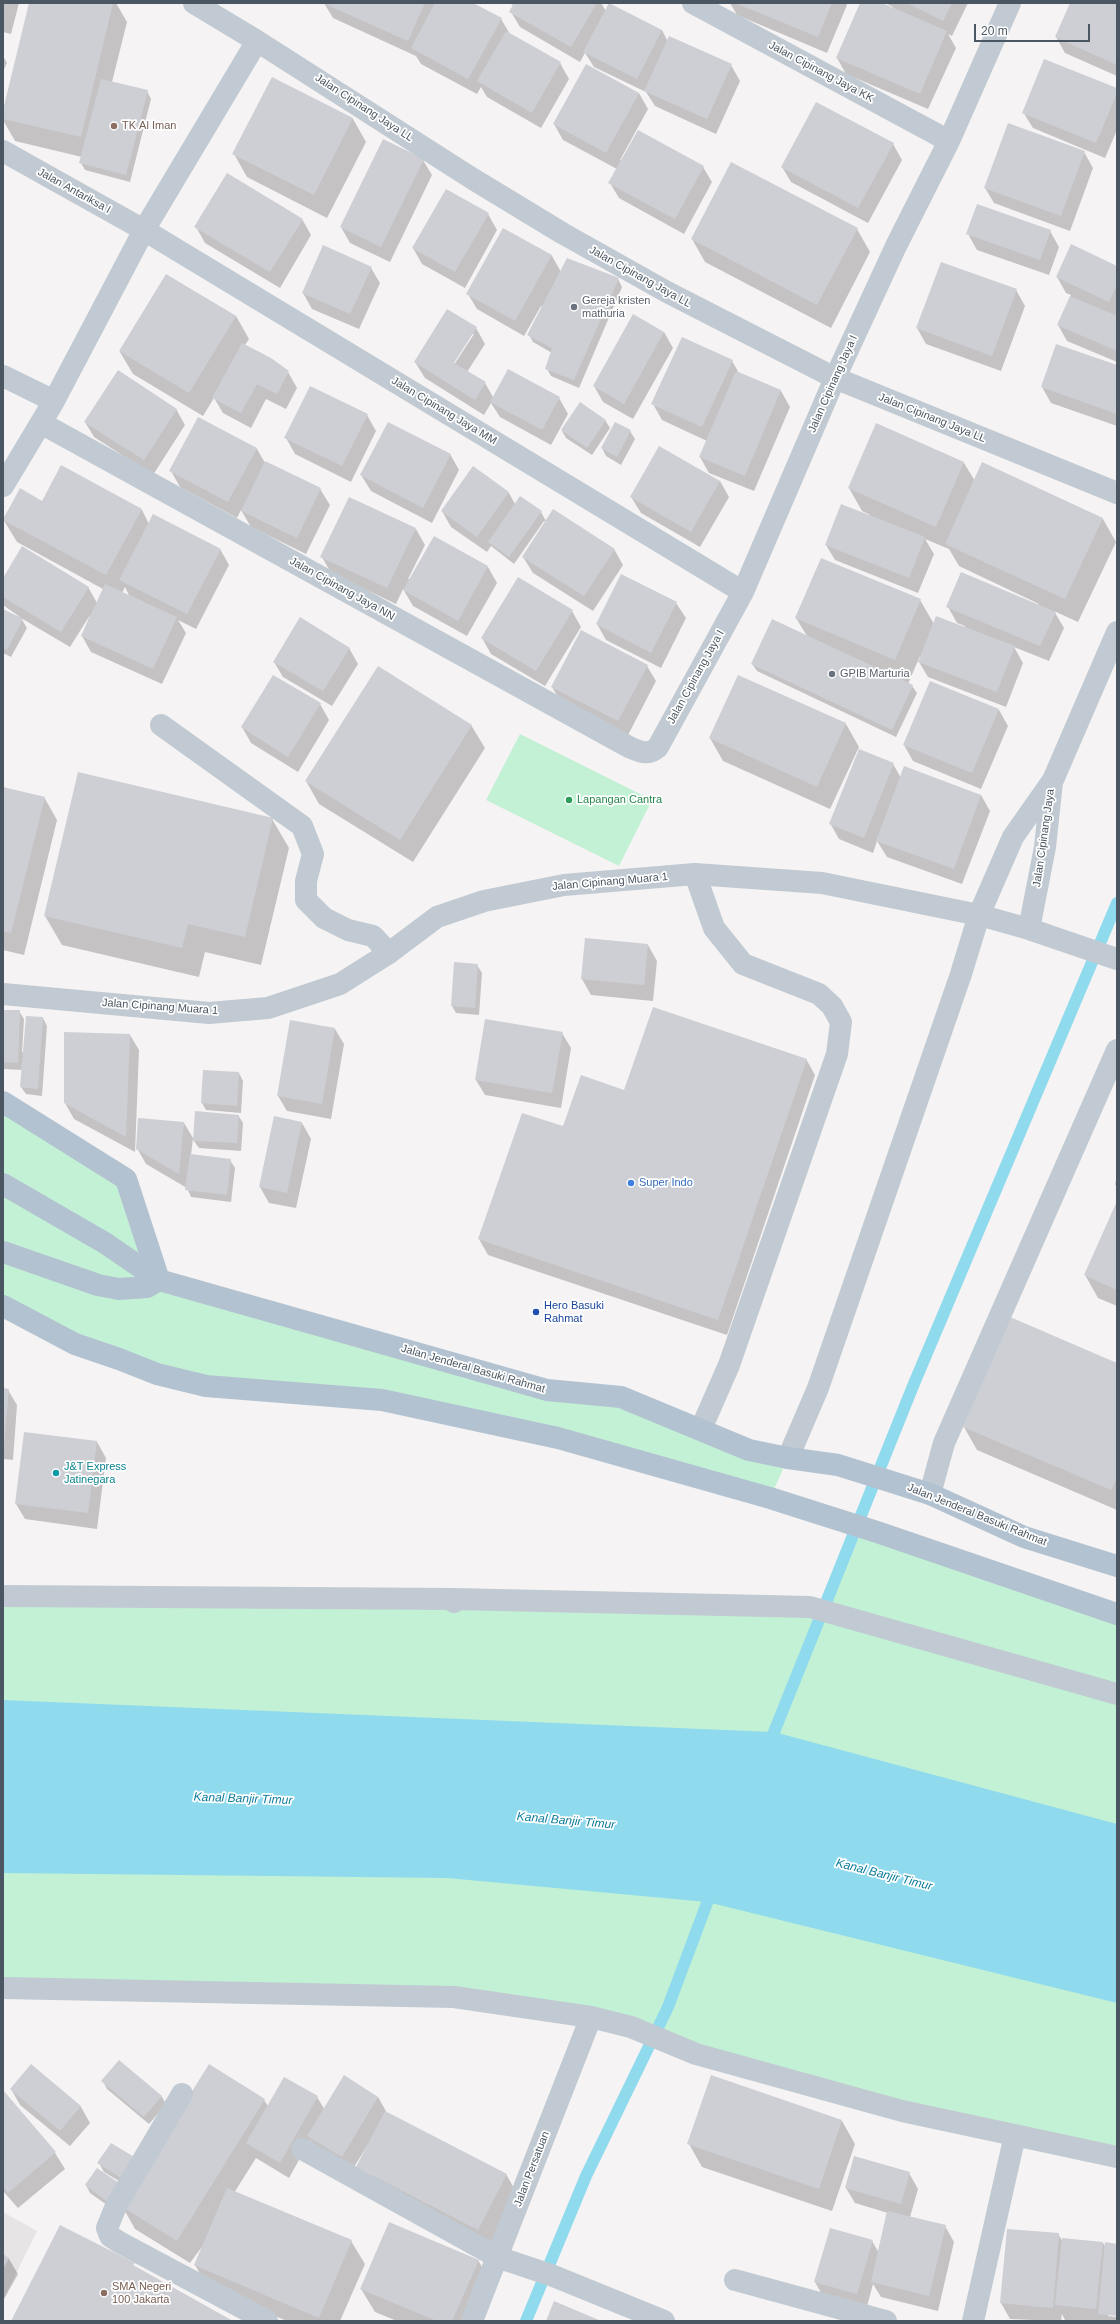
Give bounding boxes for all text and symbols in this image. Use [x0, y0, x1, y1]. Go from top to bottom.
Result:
scale bar [976, 16, 1092, 42]
text: 20 m [981, 24, 1008, 38]
street label: Jalan Cipinang Jaya KK [766, 39, 876, 105]
street label: Jalan Cipinang Jaya LL [312, 71, 416, 145]
place label: TK Al Iman [122, 119, 176, 133]
marker: TK Al Iman [109, 121, 119, 131]
street label: Jalan Antariksa I [35, 166, 113, 216]
street label: Jalan Cipinang Jaya LL [587, 244, 693, 310]
place label: Gereja kristen mathuria [582, 294, 650, 320]
marker: Gereja kristen mathuria [569, 302, 579, 312]
street label: Jalan Cipinang Jaya I [806, 333, 860, 435]
street label: Jalan Cipinang Jaya MM [389, 374, 499, 448]
street label: Jalan Cipinang Jaya LL [877, 390, 987, 446]
street label: Jalan Cipinang Jaya NN [287, 555, 397, 623]
street label: Jalan Cipinang Jaya I [665, 628, 727, 726]
place label: GPIB Marturia [840, 667, 910, 681]
marker: GPIB Marturia [827, 669, 837, 679]
street label: Jalan Cipinang Jaya [1031, 788, 1057, 888]
place label: Lapangan Cantra [577, 793, 662, 807]
marker: Lapangan Cantra [564, 795, 574, 805]
street label: Jalan Cipinang Muara 1 [552, 870, 668, 894]
street label: Jalan Cipinang Muara 1 [102, 996, 218, 1018]
place label: Super Indo [639, 1176, 693, 1190]
marker: Super Indo [626, 1178, 636, 1188]
place label: Hero Basuki Rahmat [544, 1299, 604, 1325]
marker: Hero Basuki Rahmat [531, 1307, 541, 1317]
street label: Jalan Jenderal Basuki Rahmat [399, 1342, 547, 1396]
place label: J&T Express Jatinegara [64, 1460, 126, 1486]
marker: J&T Express Jatinegara [51, 1468, 61, 1478]
street label: Jalan Jenderal Basuki Rahmat [905, 1481, 1049, 1549]
water label: Kanal Banjir Timur [193, 1790, 293, 1808]
water label: Kanal Banjir Timur [516, 1810, 616, 1832]
water label: Kanal Banjir Timur [834, 1856, 934, 1894]
street label: Jalan Persatuan [512, 2130, 552, 2208]
place label: SMA Negeri 100 Jakarta [112, 2280, 171, 2306]
marker: SMA Negeri 100 Jakarta [99, 2288, 109, 2298]

